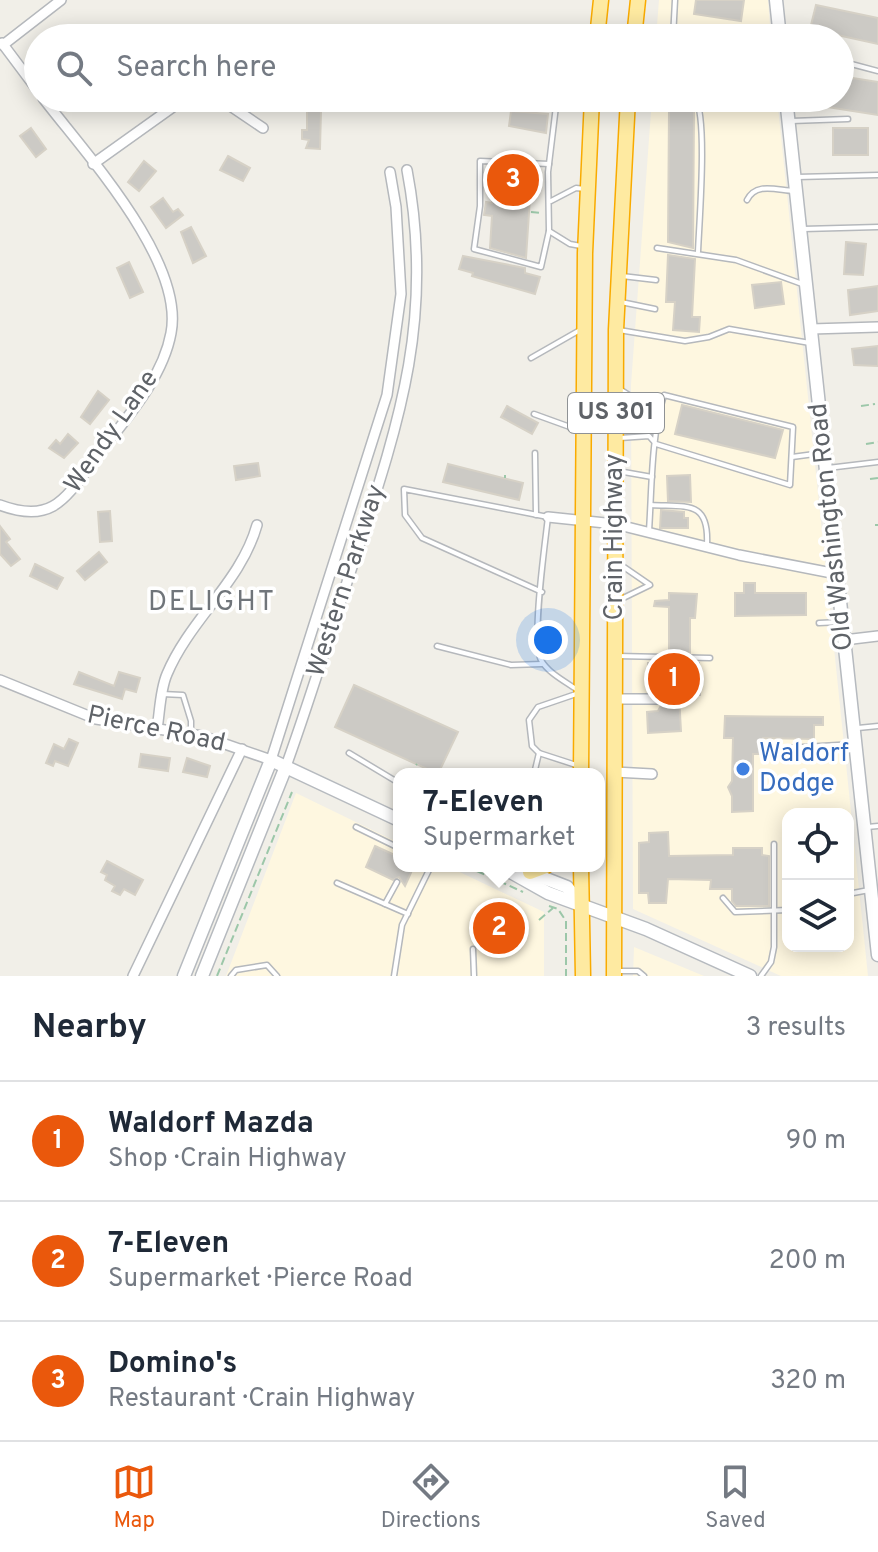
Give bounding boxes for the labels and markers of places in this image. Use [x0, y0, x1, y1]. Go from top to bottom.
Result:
pin: 3 [487, 150, 539, 210]
pin: 1 [648, 649, 700, 709]
place label: Waldorf Dodge [759, 738, 849, 801]
marker: Waldorf Dodge [734, 760, 752, 778]
pin: 2 [473, 898, 525, 958]

